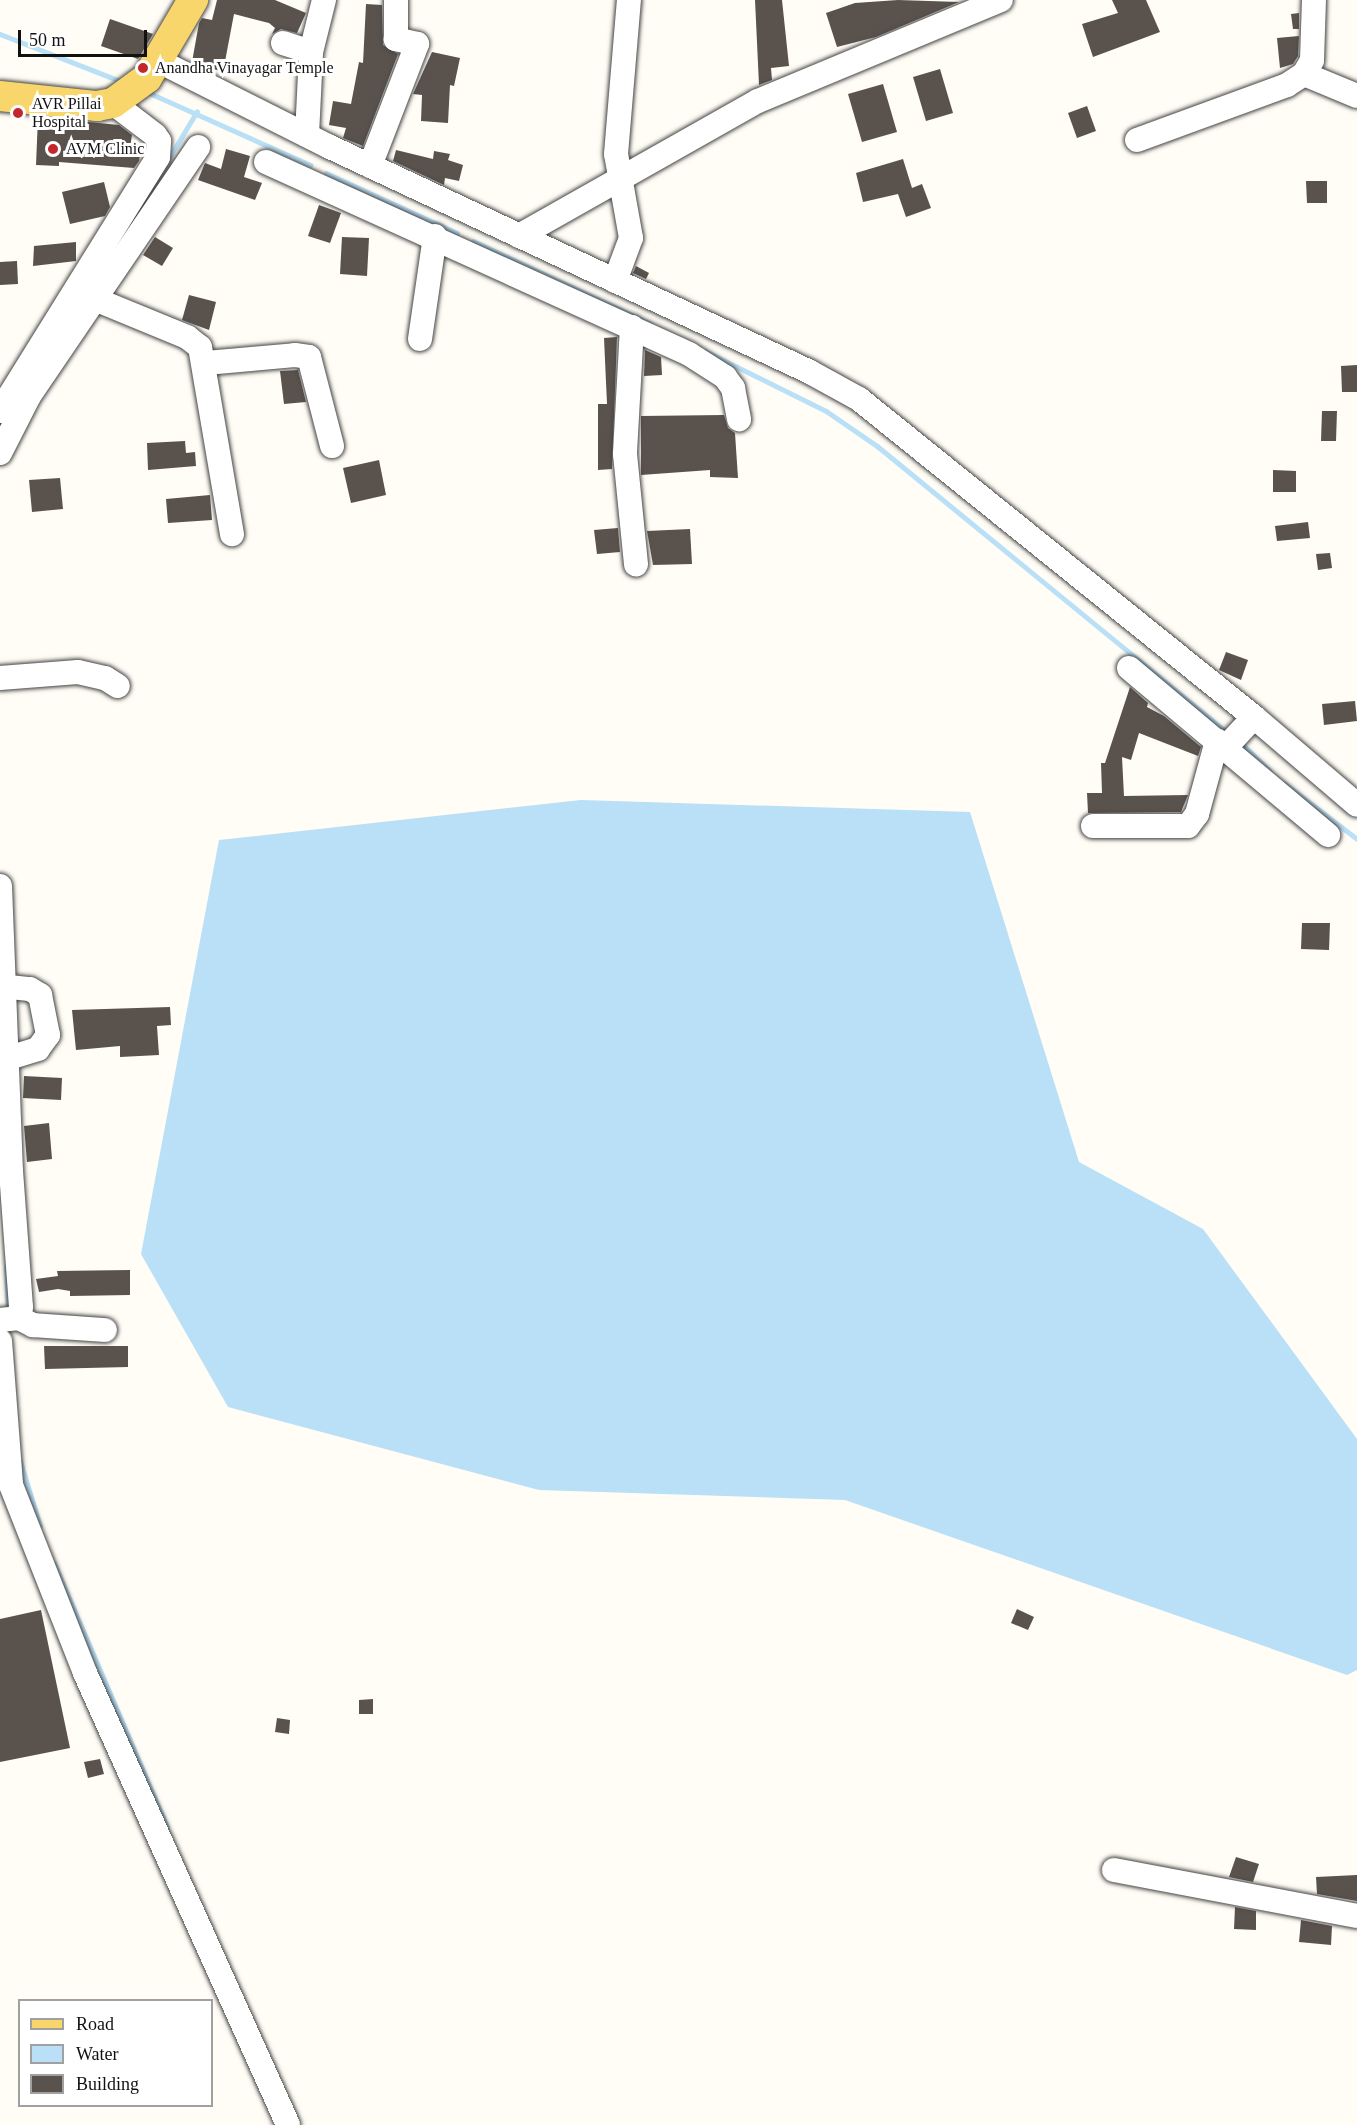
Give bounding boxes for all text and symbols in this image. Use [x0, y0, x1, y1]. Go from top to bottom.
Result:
scale bar [21, 18, 150, 56]
text: 50 m [29, 30, 66, 50]
place label: Anandha Vinayagar Temple [155, 58, 334, 78]
marker: Anandha Vinayagar Temple [136, 61, 150, 75]
place label: AVR Pillai Hospital [32, 94, 101, 132]
marker: AVR Pillai Hospital [9, 104, 27, 122]
place label: AVM Clinic [66, 139, 144, 159]
marker: AVM Clinic [44, 140, 62, 158]
legend [18, 1999, 213, 2107]
text: Road [76, 2014, 114, 2034]
text: Water [76, 2044, 119, 2064]
text: Building [76, 2074, 139, 2094]

